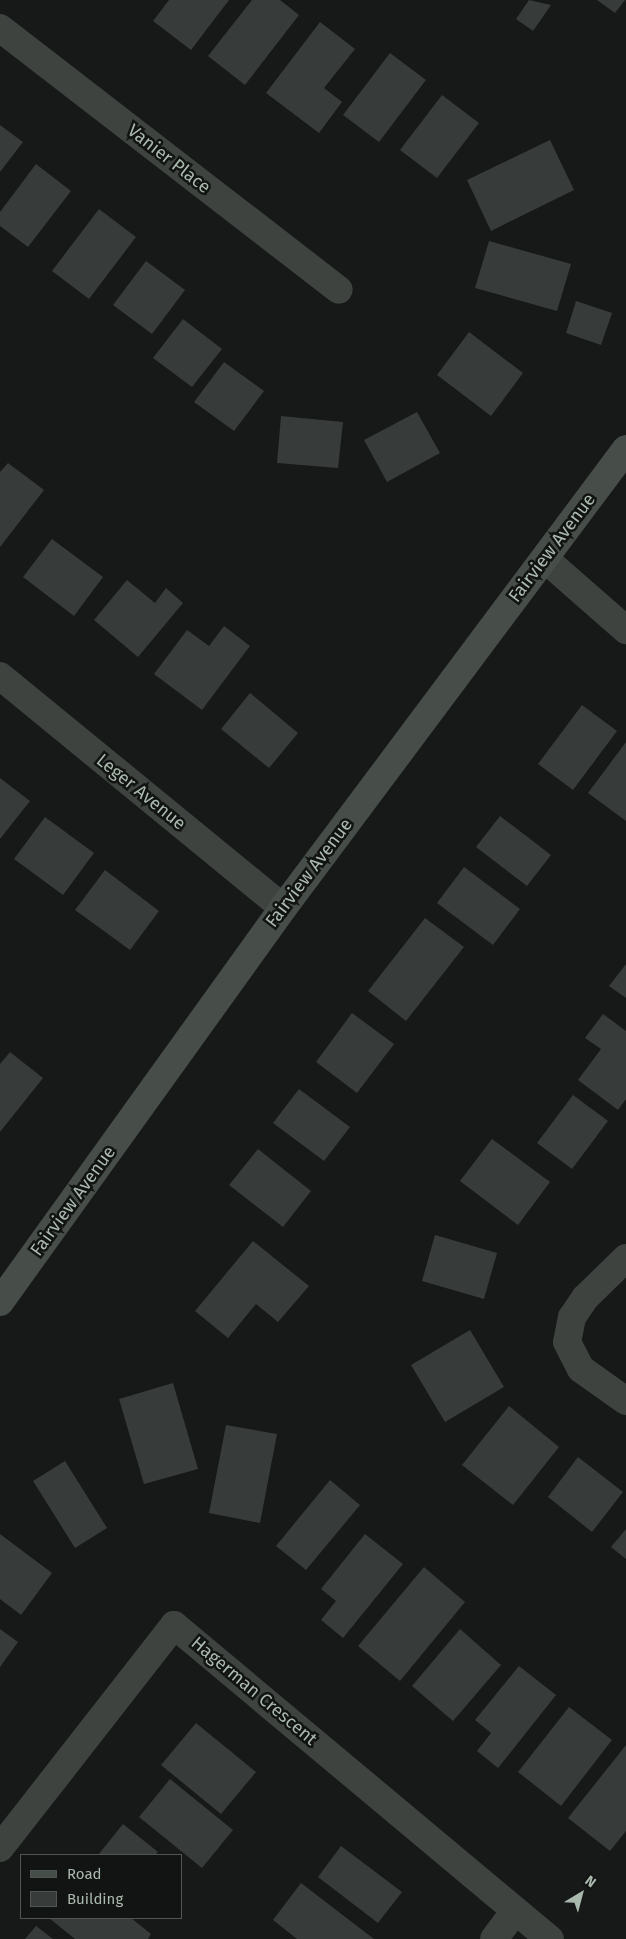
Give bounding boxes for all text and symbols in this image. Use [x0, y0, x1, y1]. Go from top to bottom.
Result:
street label: Vanier Place [123, 120, 215, 198]
street label: Fairview Avenue [504, 489, 600, 607]
street label: Leger Avenue [92, 749, 190, 835]
street label: Fairview Avenue [261, 814, 357, 932]
street label: Fairview Avenue [26, 1142, 120, 1260]
street label: Hagerman Crescent [187, 1632, 321, 1750]
legend [20, 1854, 182, 1919]
text: Road [67, 1865, 102, 1883]
north arrow [556, 1869, 606, 1919]
text: N [581, 1872, 599, 1891]
text: Building [67, 1890, 123, 1908]

